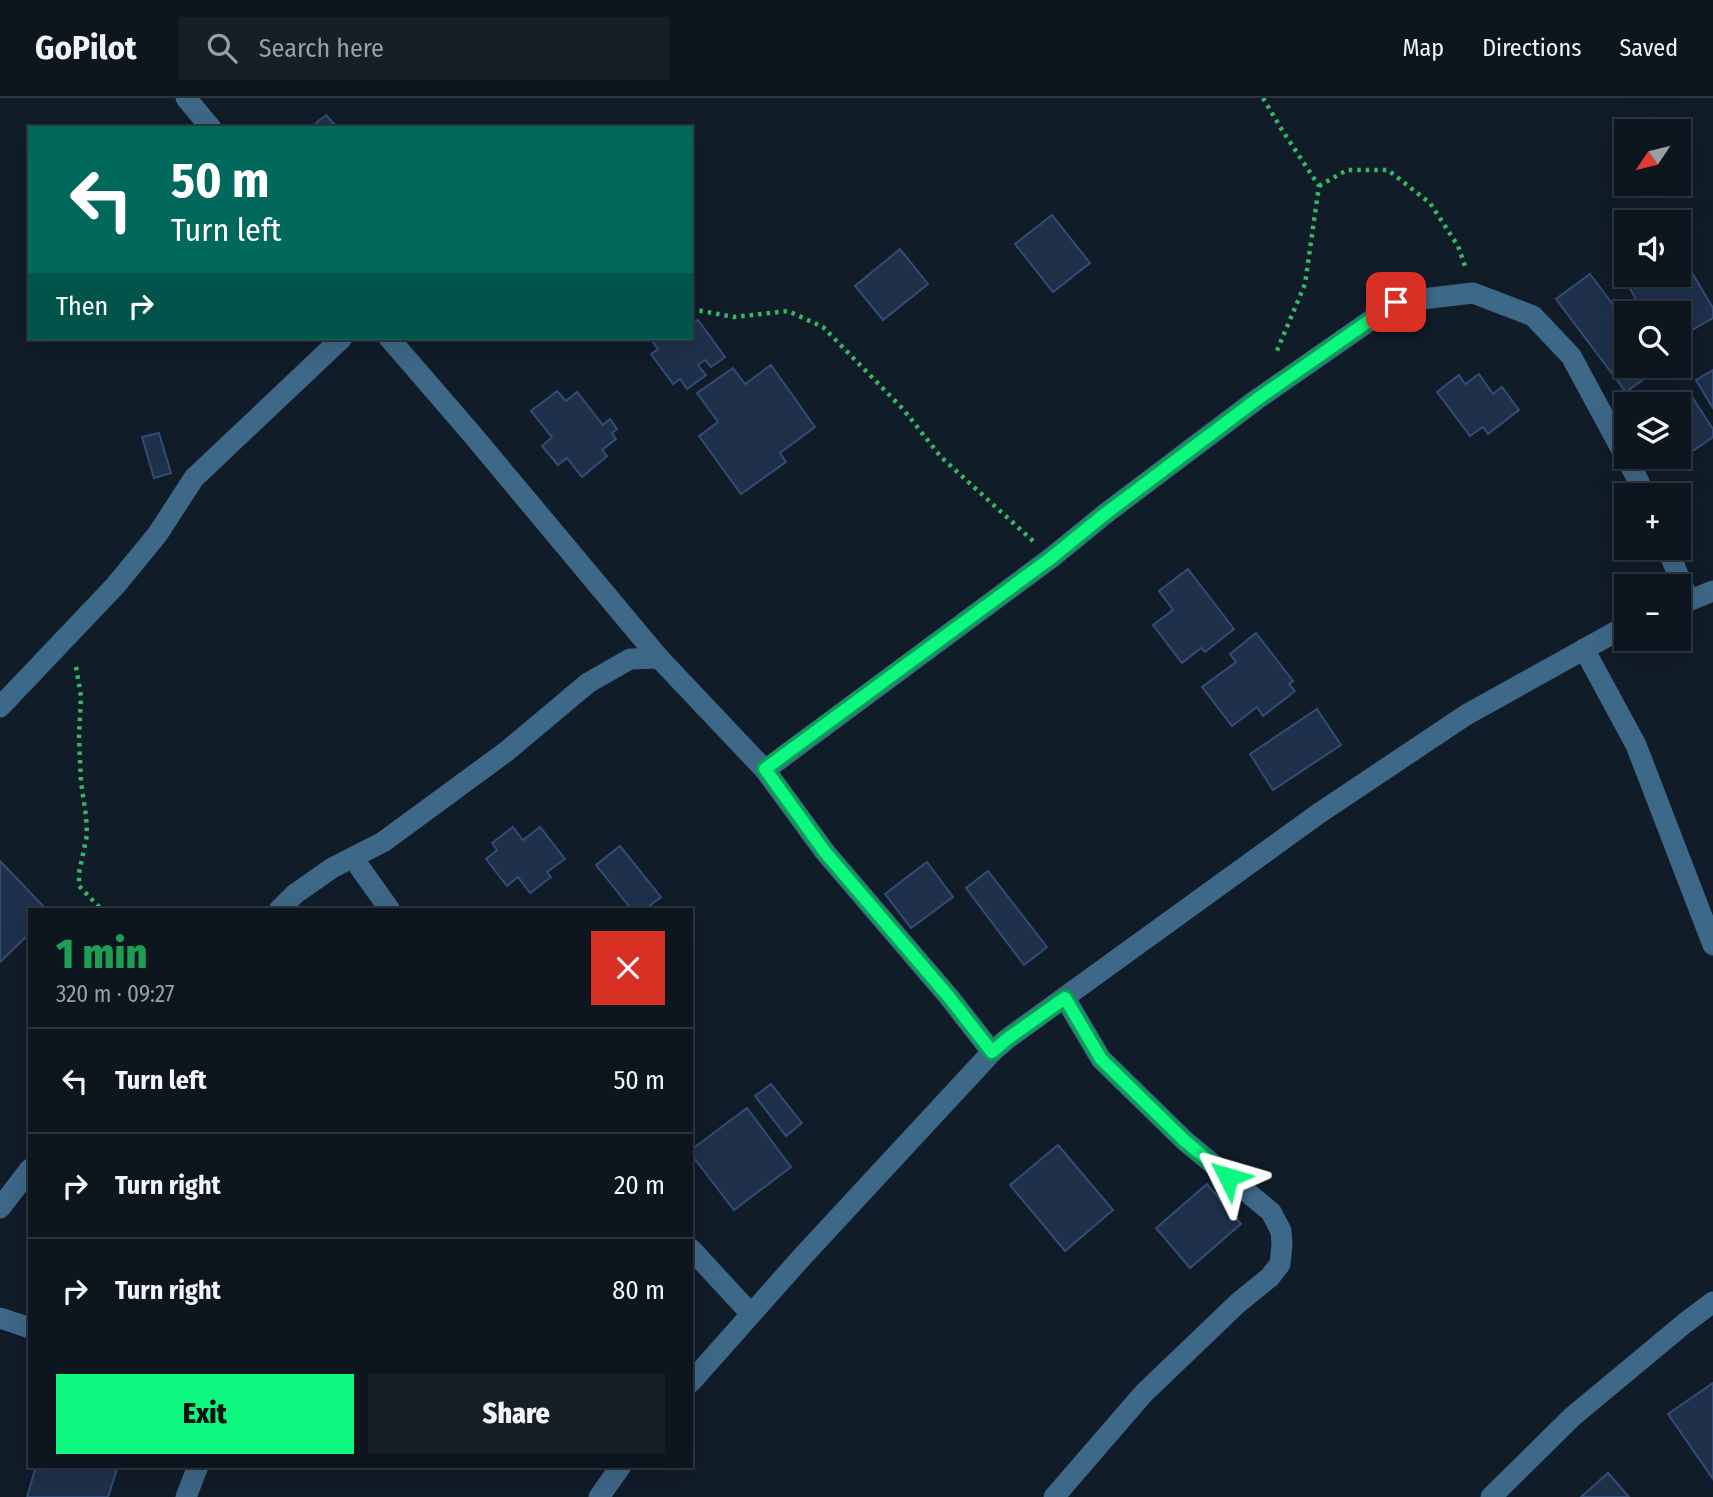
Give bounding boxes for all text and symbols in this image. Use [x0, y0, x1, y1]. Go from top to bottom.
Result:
search box [179, 17, 669, 80]
text: GoPilot [35, 28, 137, 68]
icon: search [203, 29, 241, 67]
text: Search here [259, 33, 384, 64]
text: Map [1403, 34, 1444, 62]
text: Directions [1482, 34, 1581, 62]
text: Saved [1619, 34, 1678, 62]
north arrow [1614, 119, 1690, 196]
map controls [1614, 119, 1691, 651]
text: 50 m [171, 151, 269, 210]
icon: left [56, 154, 147, 245]
button: sound [1614, 210, 1691, 287]
text: Turn left [171, 211, 281, 249]
pin [1366, 272, 1426, 332]
icon: arrive [1377, 283, 1415, 321]
icon: right [122, 287, 160, 325]
text: Then [56, 291, 108, 322]
button: search [1614, 301, 1691, 378]
button: layers [1614, 392, 1691, 469]
button: + [1614, 483, 1691, 560]
button: − [1614, 574, 1691, 651]
text: 1 min [56, 929, 147, 979]
button: close [591, 931, 665, 1005]
text: 320 m · 09:27 [56, 980, 174, 1008]
icon: left [56, 1062, 94, 1100]
text: Turn left [115, 1065, 207, 1096]
text: 50 m [613, 1065, 665, 1096]
position arrow [1191, 1140, 1265, 1214]
icon: right [56, 1167, 94, 1205]
text: Turn right [115, 1170, 221, 1201]
text: 20 m [614, 1170, 665, 1201]
icon: right [56, 1272, 94, 1310]
text: Turn right [115, 1275, 221, 1306]
text: 80 m [612, 1275, 665, 1306]
button: Exit [56, 1374, 354, 1454]
button: Share [368, 1374, 665, 1454]

